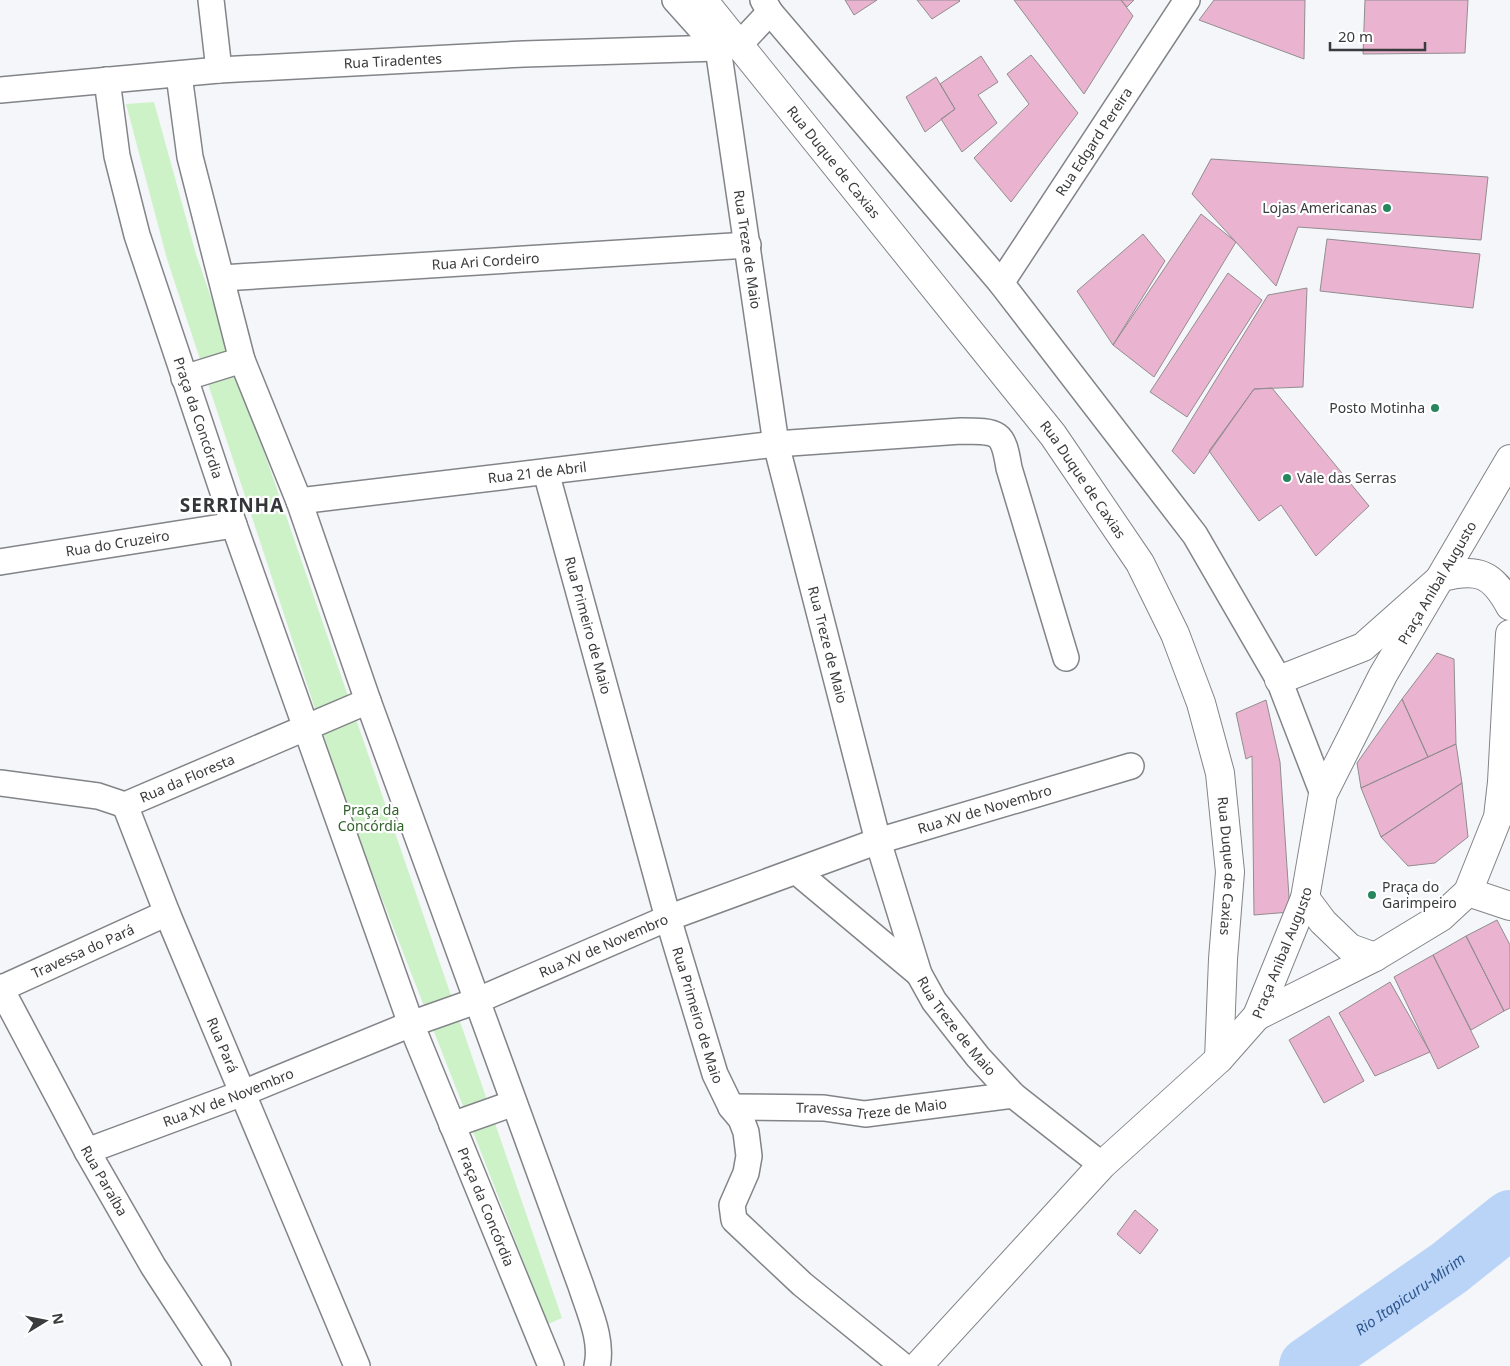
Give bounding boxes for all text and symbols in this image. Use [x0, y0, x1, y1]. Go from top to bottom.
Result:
scale bar [1330, 20, 1425, 52]
text: 20 m [1338, 26, 1373, 46]
street label: Rua Tiradentes [343, 48, 443, 72]
street label: Rua Edgard Pereira [1051, 83, 1136, 200]
street label: Rua Duque de Caxias [783, 102, 885, 222]
street label: Rua Treze de Maio [730, 188, 766, 310]
place label: Lojas Americanas [1262, 198, 1377, 217]
marker: Lojas Americanas [1381, 202, 1393, 214]
street label: Rua Ari Cordeiro [431, 248, 540, 274]
street label: Praça da Concórdia [169, 354, 228, 481]
place label: Posto Motinha [1329, 398, 1425, 417]
marker: Posto Motinha [1429, 402, 1441, 414]
street label: Rua Duque de Caxias [1036, 416, 1131, 542]
street label: Rua 21 de Abril [487, 457, 588, 487]
place label: Vale das Serras [1297, 468, 1397, 487]
marker: Vale das Serras [1281, 472, 1293, 484]
district label: SERRINHA [180, 492, 284, 518]
street label: Praça Anibal Augusto [1393, 517, 1481, 648]
street label: Rua do Cruzeiro [64, 525, 171, 561]
street label: Rua Primeiro de Maio [561, 554, 616, 696]
street label: Rua Treze de Maio [804, 584, 852, 705]
street label: Rua da Floresta [137, 749, 237, 807]
street label: Rua XV de Novembro [915, 780, 1054, 838]
street label: Rua Duque de Caxias [1213, 796, 1240, 936]
park label: Praça da Concórdia [338, 800, 404, 835]
place label: Praça do Garimpeiro [1382, 877, 1457, 912]
street label: Praça Anibal Augusto [1247, 885, 1316, 1021]
marker: Praça do Garimpeiro [1366, 889, 1378, 901]
street label: Rua XV de Novembro [536, 909, 671, 982]
street label: Travessa do Pará [28, 919, 137, 982]
street label: Rua Primeiro de Maio [668, 944, 728, 1087]
street label: Rua Treze de Maio [913, 973, 1000, 1079]
street label: Rua Pará [203, 1014, 243, 1075]
street label: Rua XV de Novembro [160, 1063, 296, 1131]
street label: Travessa Treze de Maio [796, 1094, 948, 1123]
street label: Rua Paraíba [77, 1142, 132, 1219]
street label: Praça da Concórdia [453, 1144, 519, 1269]
water label: Rio Itapicuru-Mirim [1351, 1248, 1469, 1339]
north arrow [20, 1296, 70, 1346]
text: N [48, 1311, 69, 1326]

